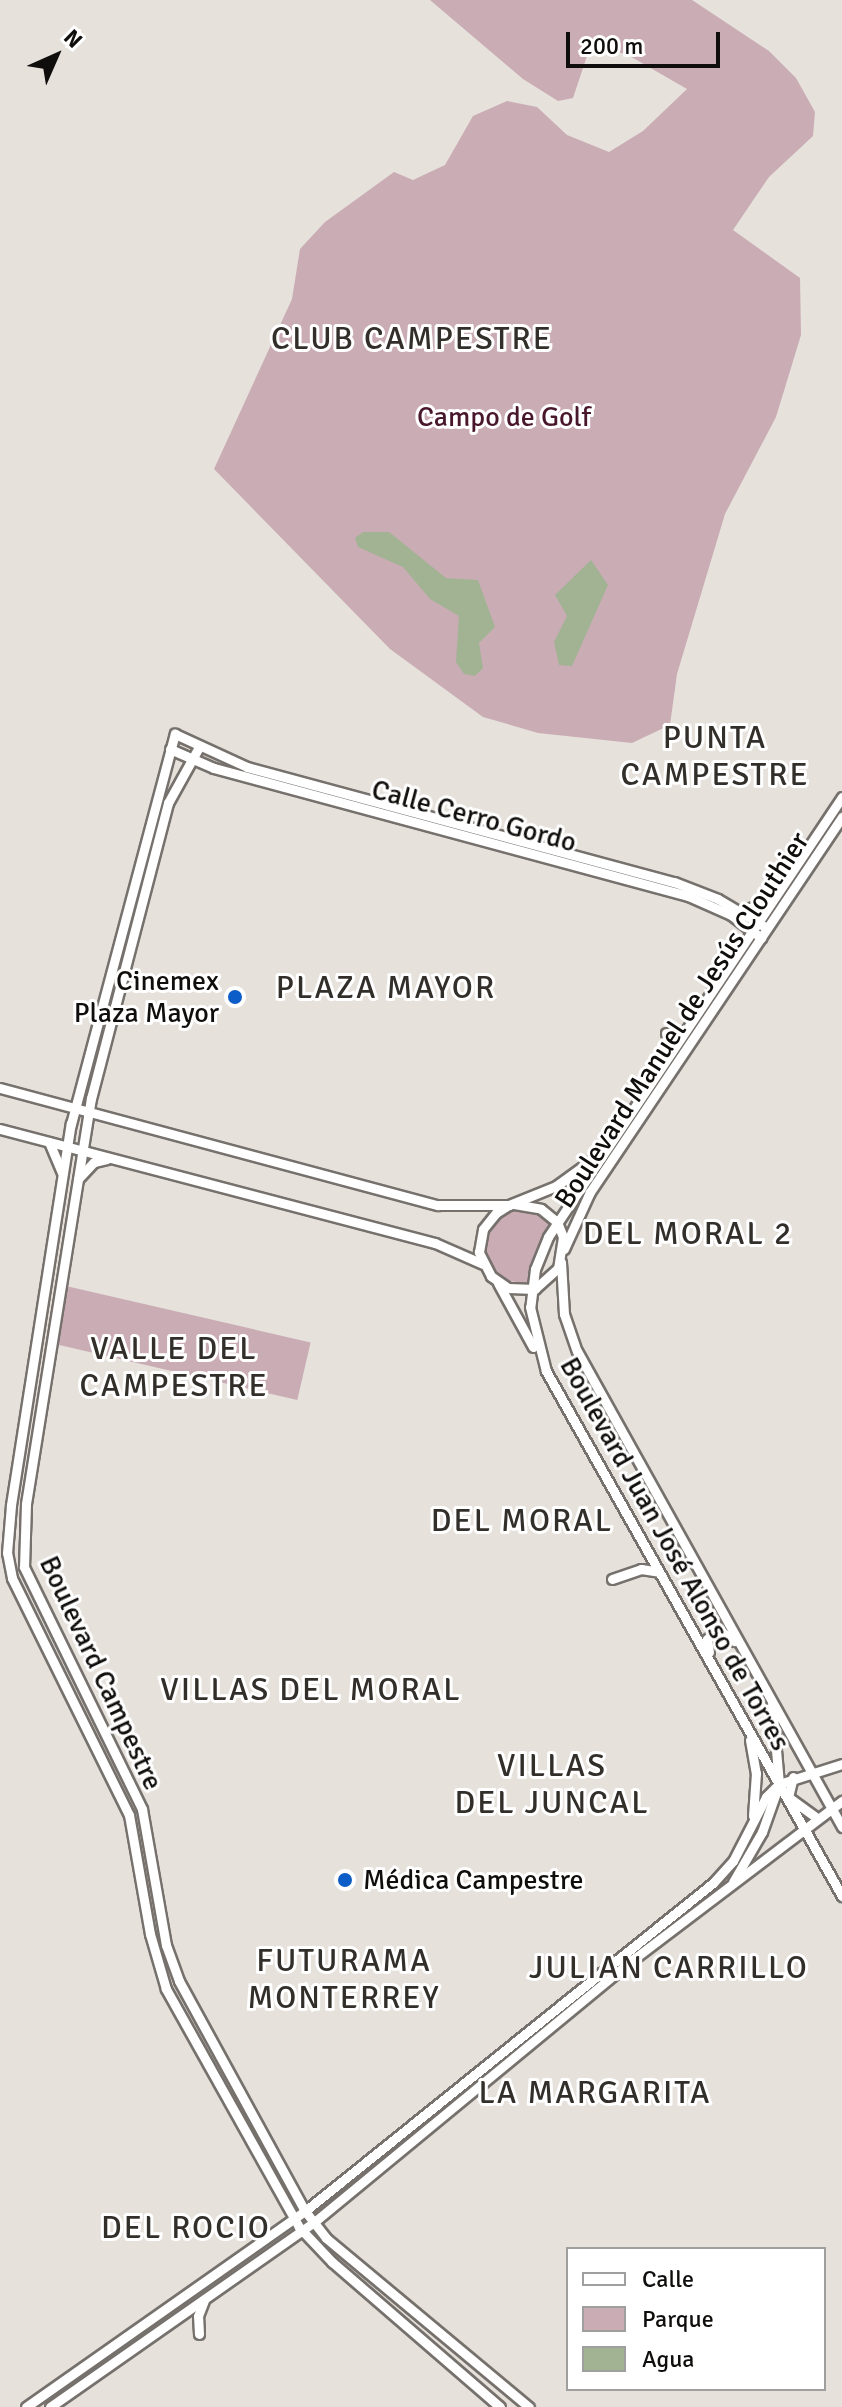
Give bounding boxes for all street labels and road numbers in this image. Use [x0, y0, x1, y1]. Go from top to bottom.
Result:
street label: Calle Cerro Gordo [368, 773, 580, 859]
street label: Boulevard Manuel de Jesús Clouthier [548, 826, 816, 1214]
street label: Boulevard Juan José Alonso de Torres [553, 1352, 797, 1756]
street label: Boulevard Campestre [32, 1551, 170, 1795]

